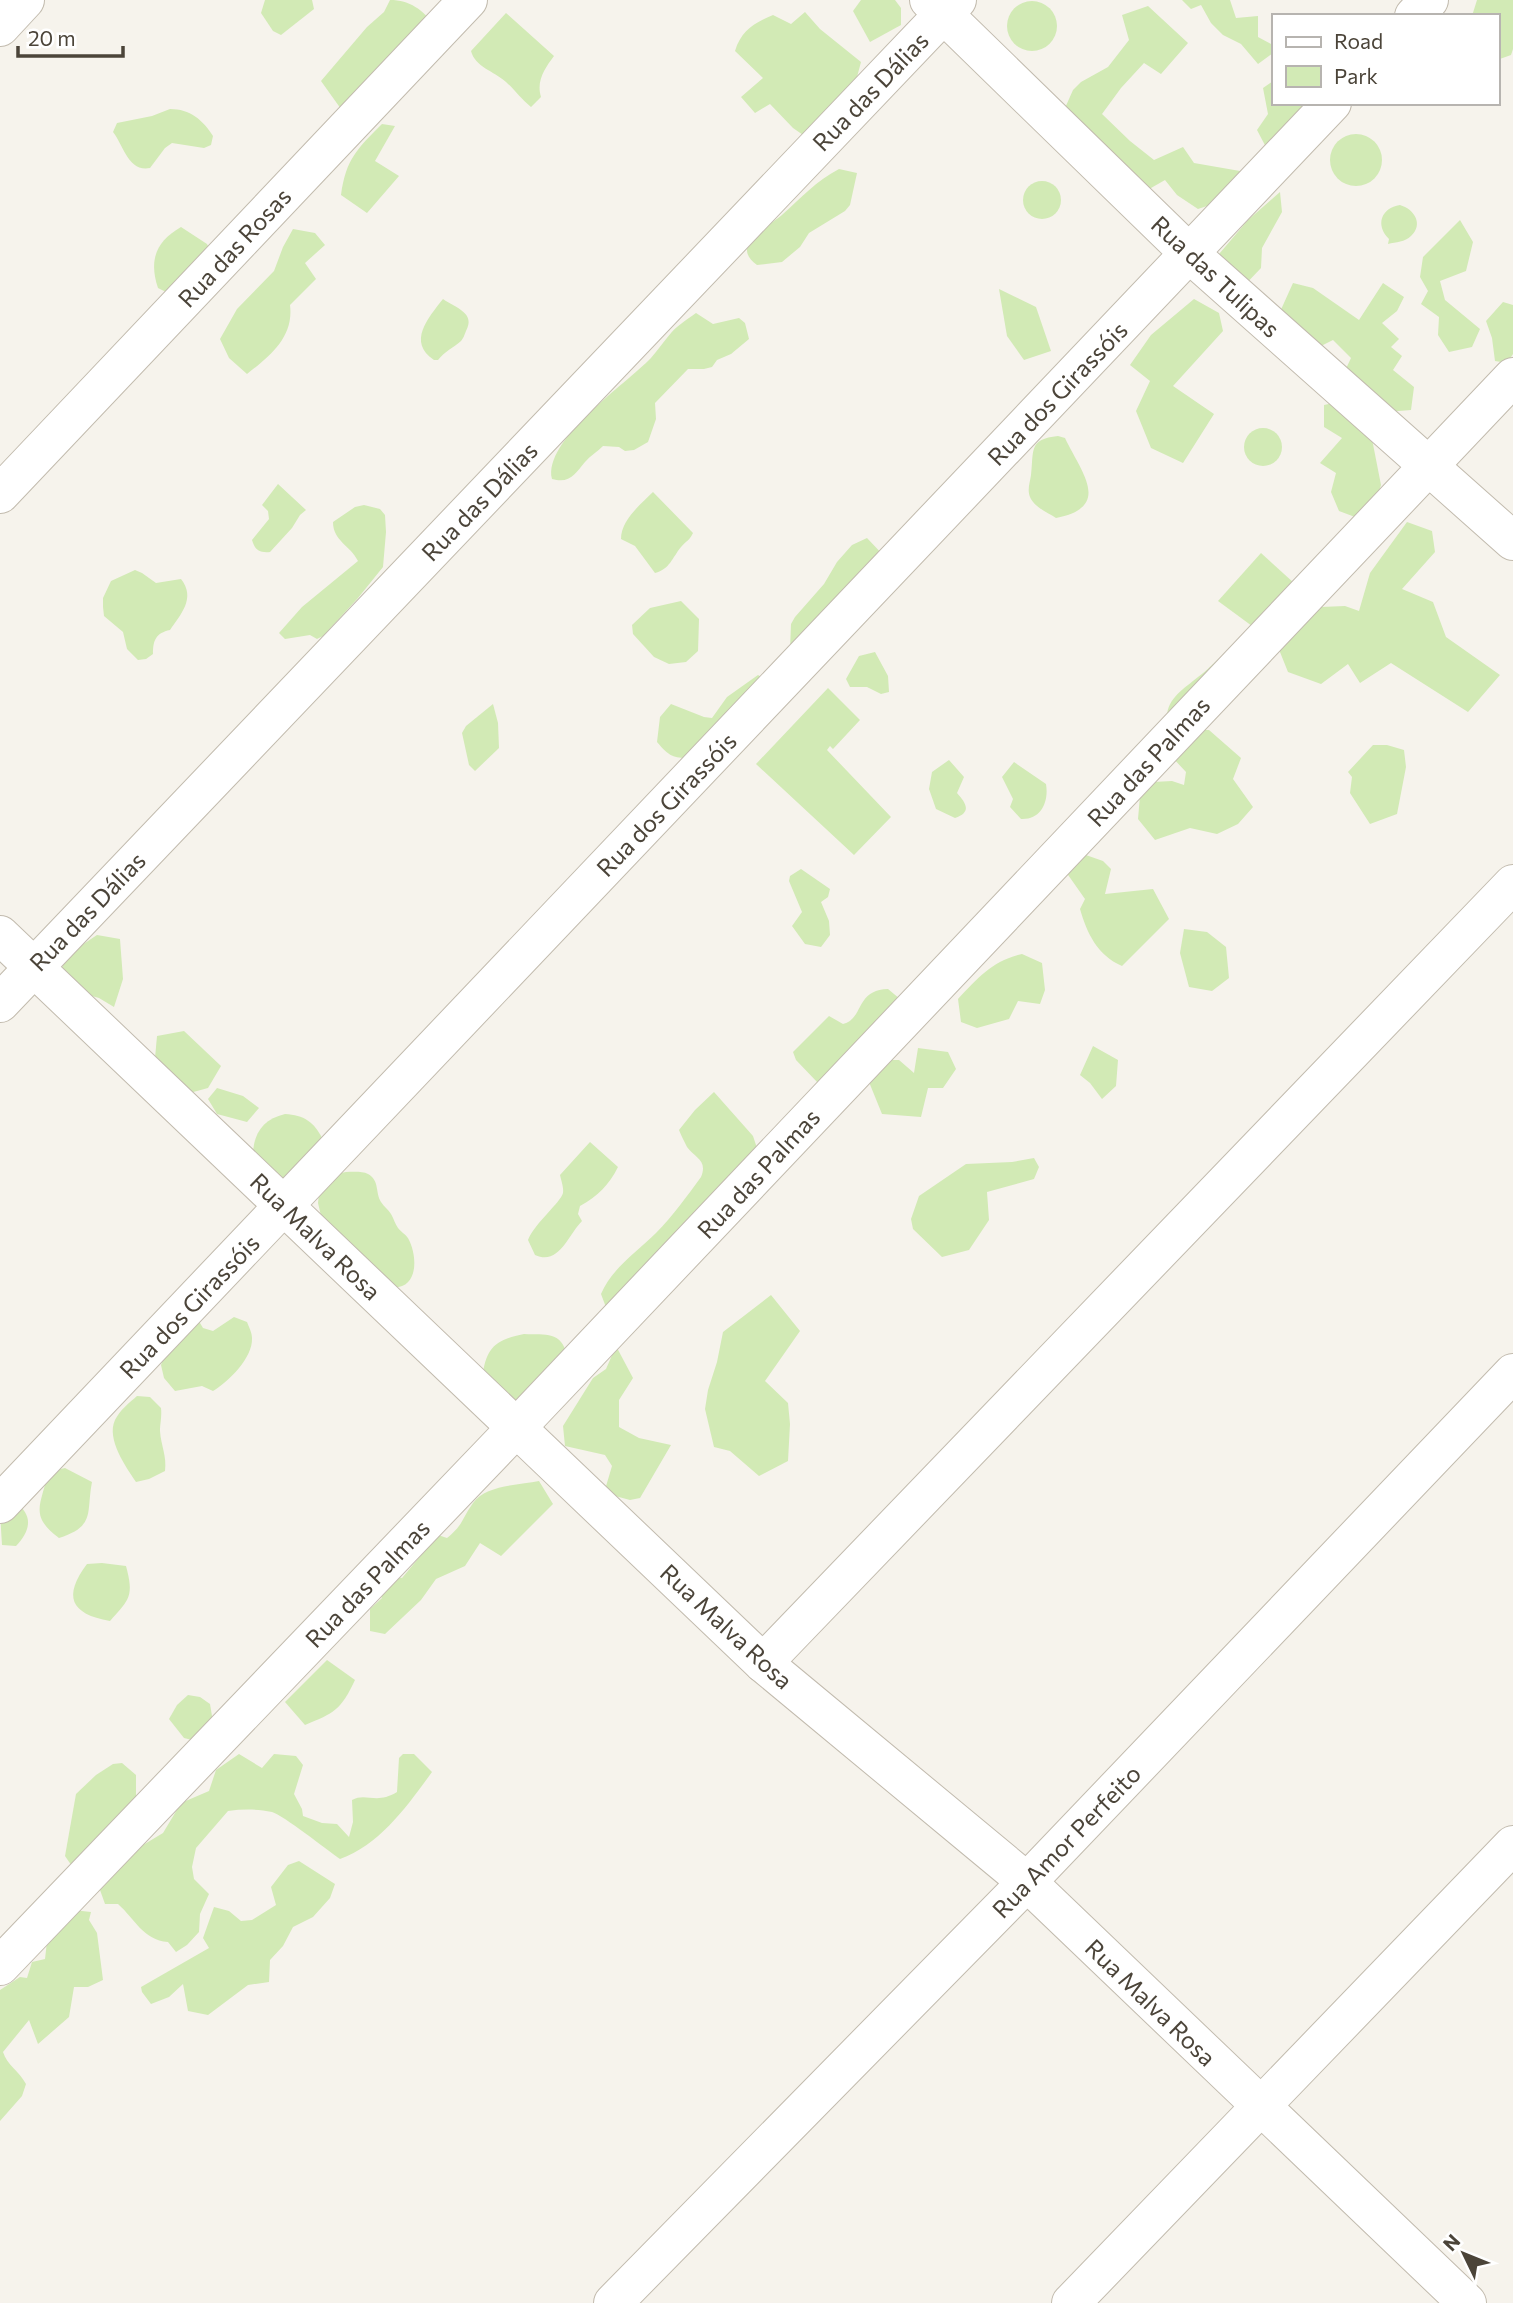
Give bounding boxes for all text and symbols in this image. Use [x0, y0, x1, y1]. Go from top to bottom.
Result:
scale bar [18, 14, 122, 58]
legend [1272, 14, 1499, 105]
text: 20 m [28, 25, 76, 50]
street label: Rua das Dálias [806, 25, 934, 157]
text: Road [1334, 28, 1383, 53]
text: Park [1334, 63, 1378, 88]
street label: Rua das Rosas [171, 181, 297, 313]
street label: Rua das Tulipas [1146, 209, 1286, 343]
street label: Rua dos Girassóis [981, 315, 1133, 471]
street label: Rua das Dálias [415, 435, 543, 567]
street label: Rua das Palmas [1081, 690, 1215, 832]
street label: Rua dos Girassóis [590, 726, 742, 882]
street label: Rua das Dálias [23, 845, 151, 977]
street label: Rua das Palmas [691, 1102, 825, 1244]
street label: Rua Malva Rosa [245, 1167, 387, 1305]
street label: Rua dos Girassóis [113, 1228, 265, 1384]
street label: Rua das Palmas [299, 1513, 435, 1653]
street label: Rua Malva Rosa [655, 1557, 799, 1695]
street label: Rua Amor Perfeito [986, 1759, 1146, 1923]
street label: Rua Malva Rosa [1080, 1933, 1222, 2071]
north arrow [1429, 2219, 1499, 2289]
text: N [1438, 2229, 1464, 2255]

